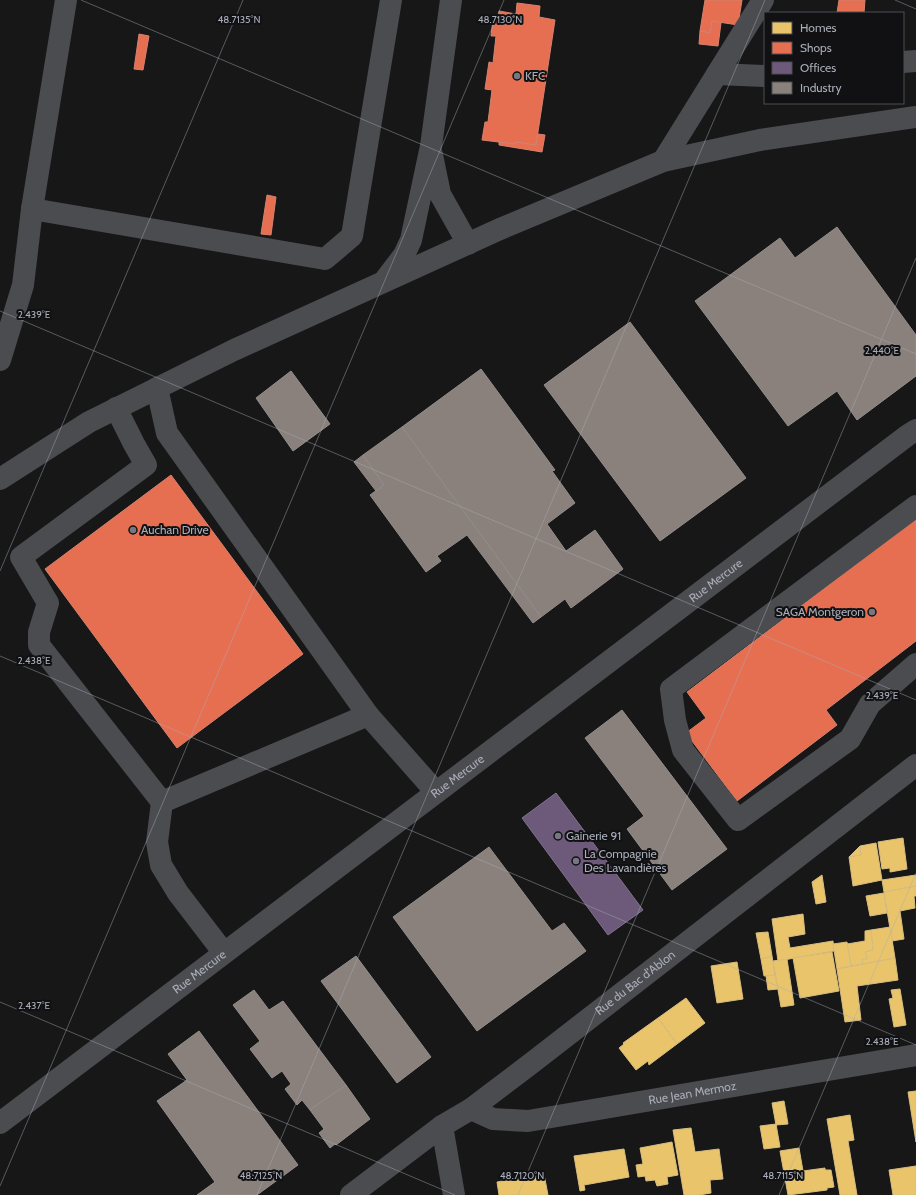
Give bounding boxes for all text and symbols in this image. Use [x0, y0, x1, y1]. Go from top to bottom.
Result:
legend [764, 12, 904, 104]
text: 48.7135°N [218, 13, 260, 26]
text: 48.7130°N [478, 13, 522, 26]
text: Homes [800, 20, 837, 35]
text: Shops [800, 40, 832, 55]
text: Offices [800, 60, 836, 75]
place label: KFC [525, 68, 545, 83]
marker: KFC [512, 71, 522, 81]
text: Industry [800, 80, 841, 95]
text: 2.439°E [18, 308, 51, 321]
text: 2.440°E [865, 344, 900, 357]
place label: Auchan Drive [141, 522, 209, 537]
marker: Auchan Drive [128, 525, 138, 535]
street label: Rue Mercure [686, 555, 745, 605]
place label: SAGA Montgeron [776, 604, 864, 619]
marker: SAGA Montgeron [867, 607, 877, 617]
text: 2.438°E [17, 654, 51, 667]
text: 2.439°E [866, 689, 899, 702]
street label: Rue Mercure [427, 751, 487, 801]
place label: Gainerie 91 [566, 828, 621, 843]
marker: Gainerie 91 [553, 831, 563, 841]
place label: La Compagnie Des Lavandières [584, 846, 666, 875]
marker: La Compagnie Des Lavandières [571, 856, 581, 866]
street label: Rue du Bac d'Ablon [592, 946, 678, 1018]
street label: Rue Mercure [169, 947, 229, 997]
text: 2.437°E [18, 999, 50, 1012]
text: 2.438°E [865, 1035, 899, 1048]
street label: Rue Jean Mermoz [647, 1078, 738, 1107]
text: 48.7125°N [240, 1169, 282, 1182]
text: 48.7120°N [500, 1169, 544, 1182]
text: 48.7115°N [763, 1169, 803, 1182]

